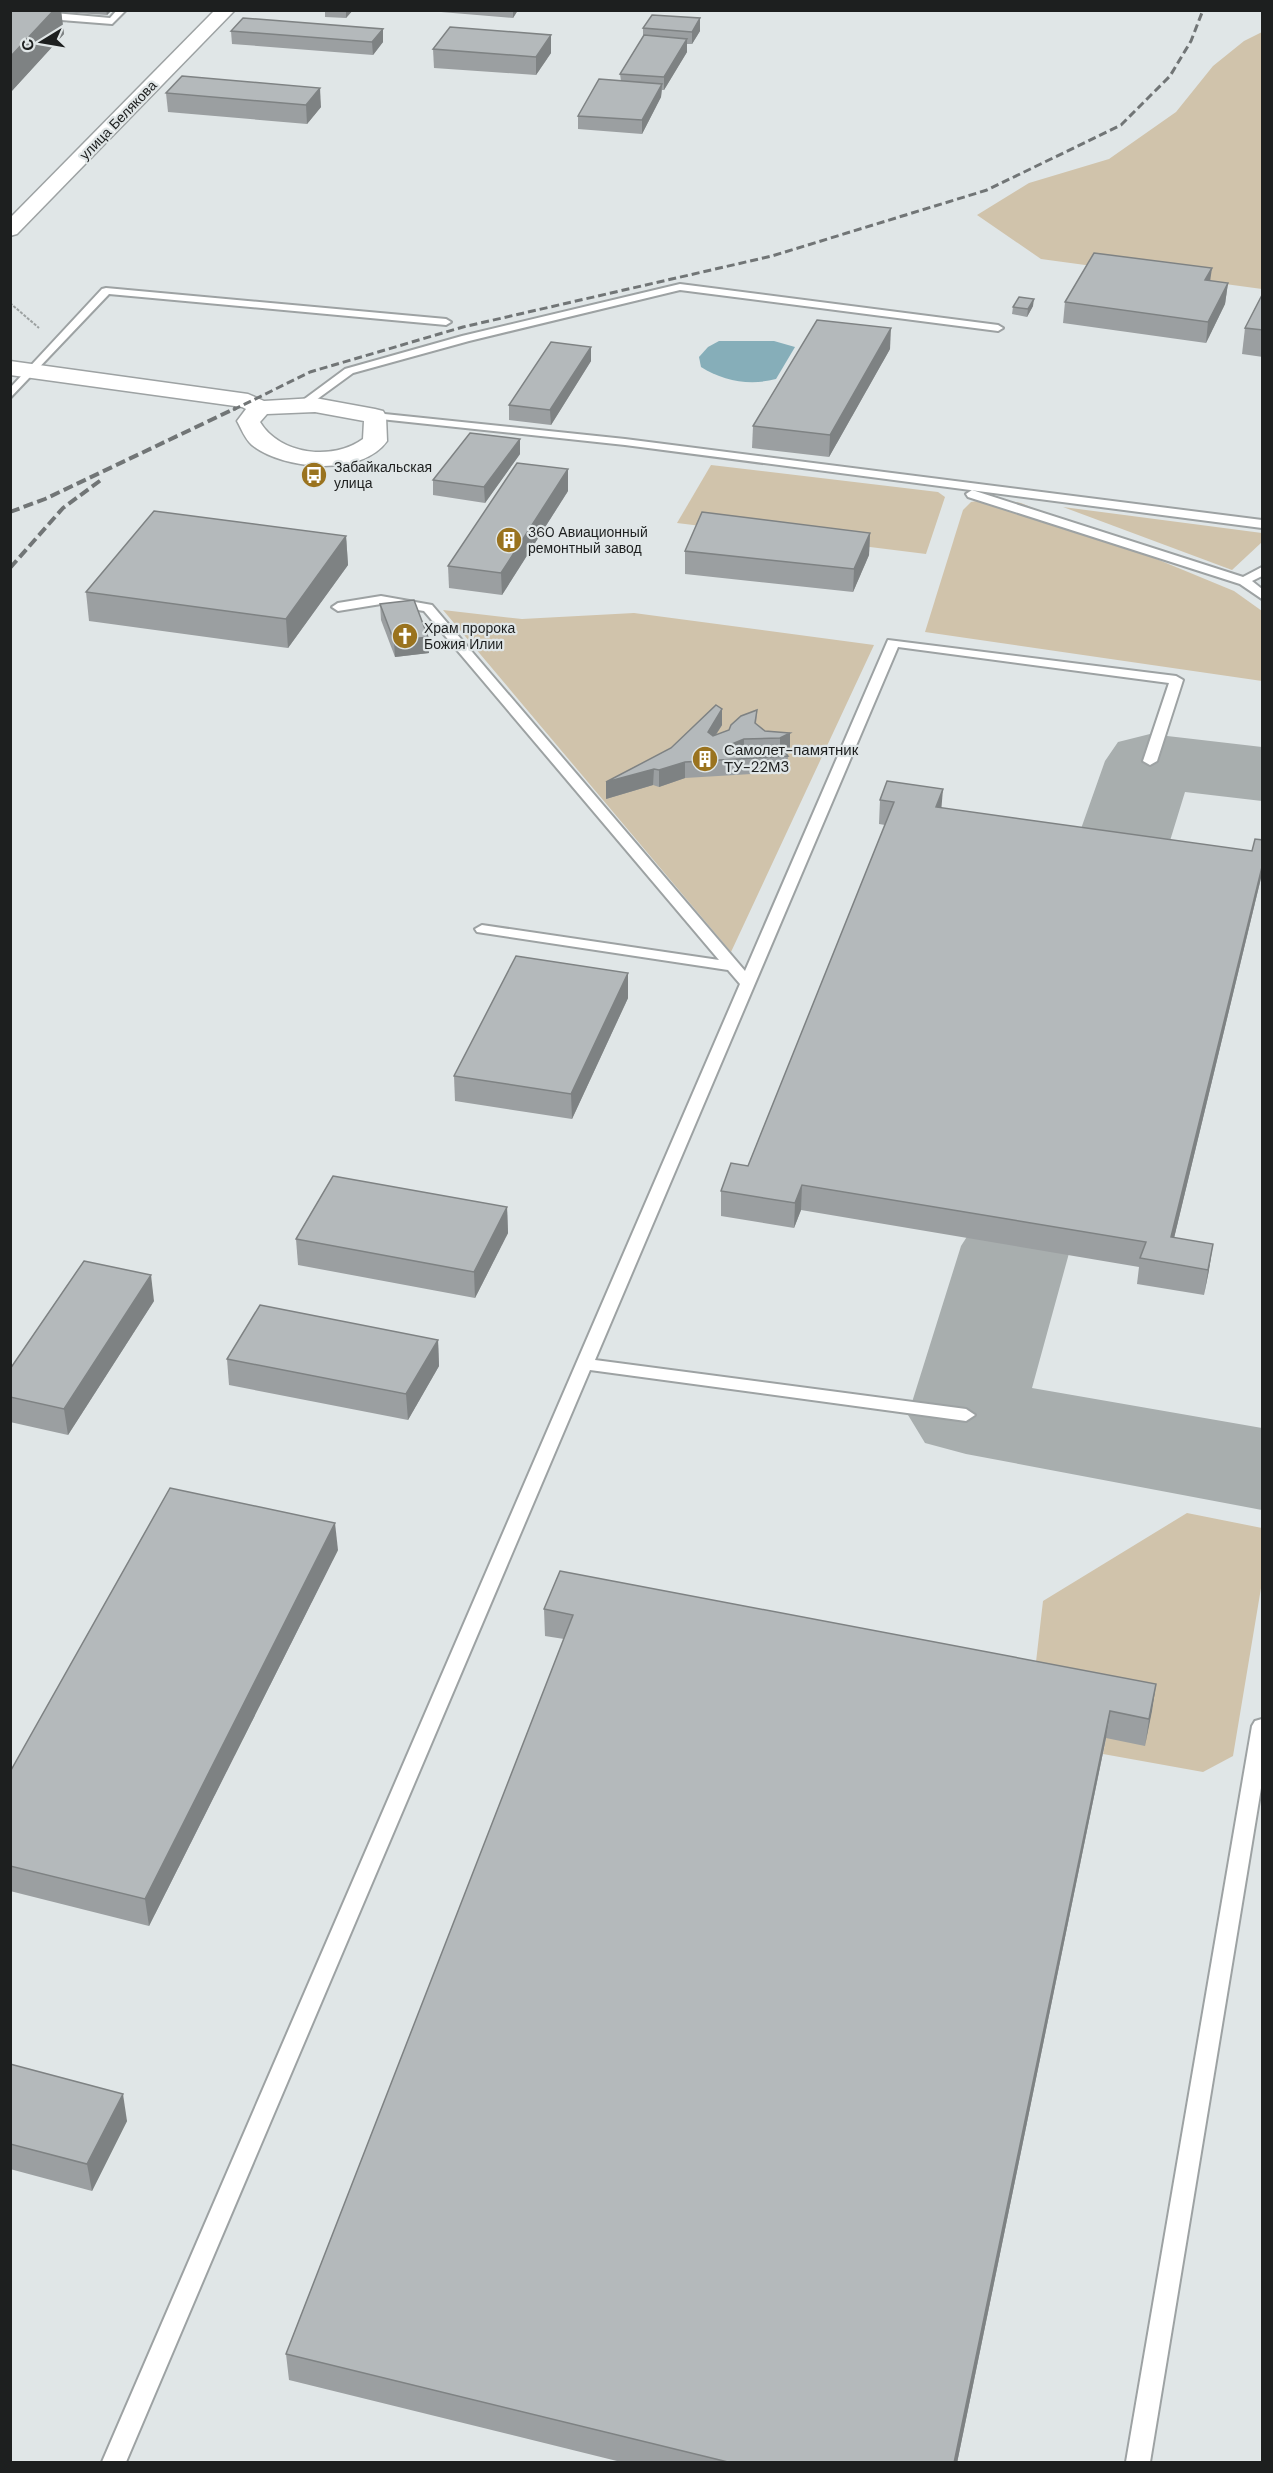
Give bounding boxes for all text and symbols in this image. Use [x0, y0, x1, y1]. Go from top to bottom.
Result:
north arrow [12, 12, 72, 72]
text: С [16, 37, 39, 52]
street label: улица Белякова [76, 76, 161, 164]
place label: Забайкальская улица [334, 458, 432, 492]
bus stop icon: Забайкальская улица [299, 460, 329, 490]
place label: 360 Авиационный ремонтный завод [528, 523, 648, 557]
building icon: 360 Авиационный ремонтный завод [494, 525, 524, 555]
place label: Храм пророка Божия Илии [424, 619, 515, 653]
church icon: Храм пророка Божия Илии [390, 621, 420, 651]
place label: Самолет-памятник ТУ-22М3 [724, 740, 859, 777]
building icon: Самолет-памятник ТУ-22М3 [690, 744, 720, 774]

